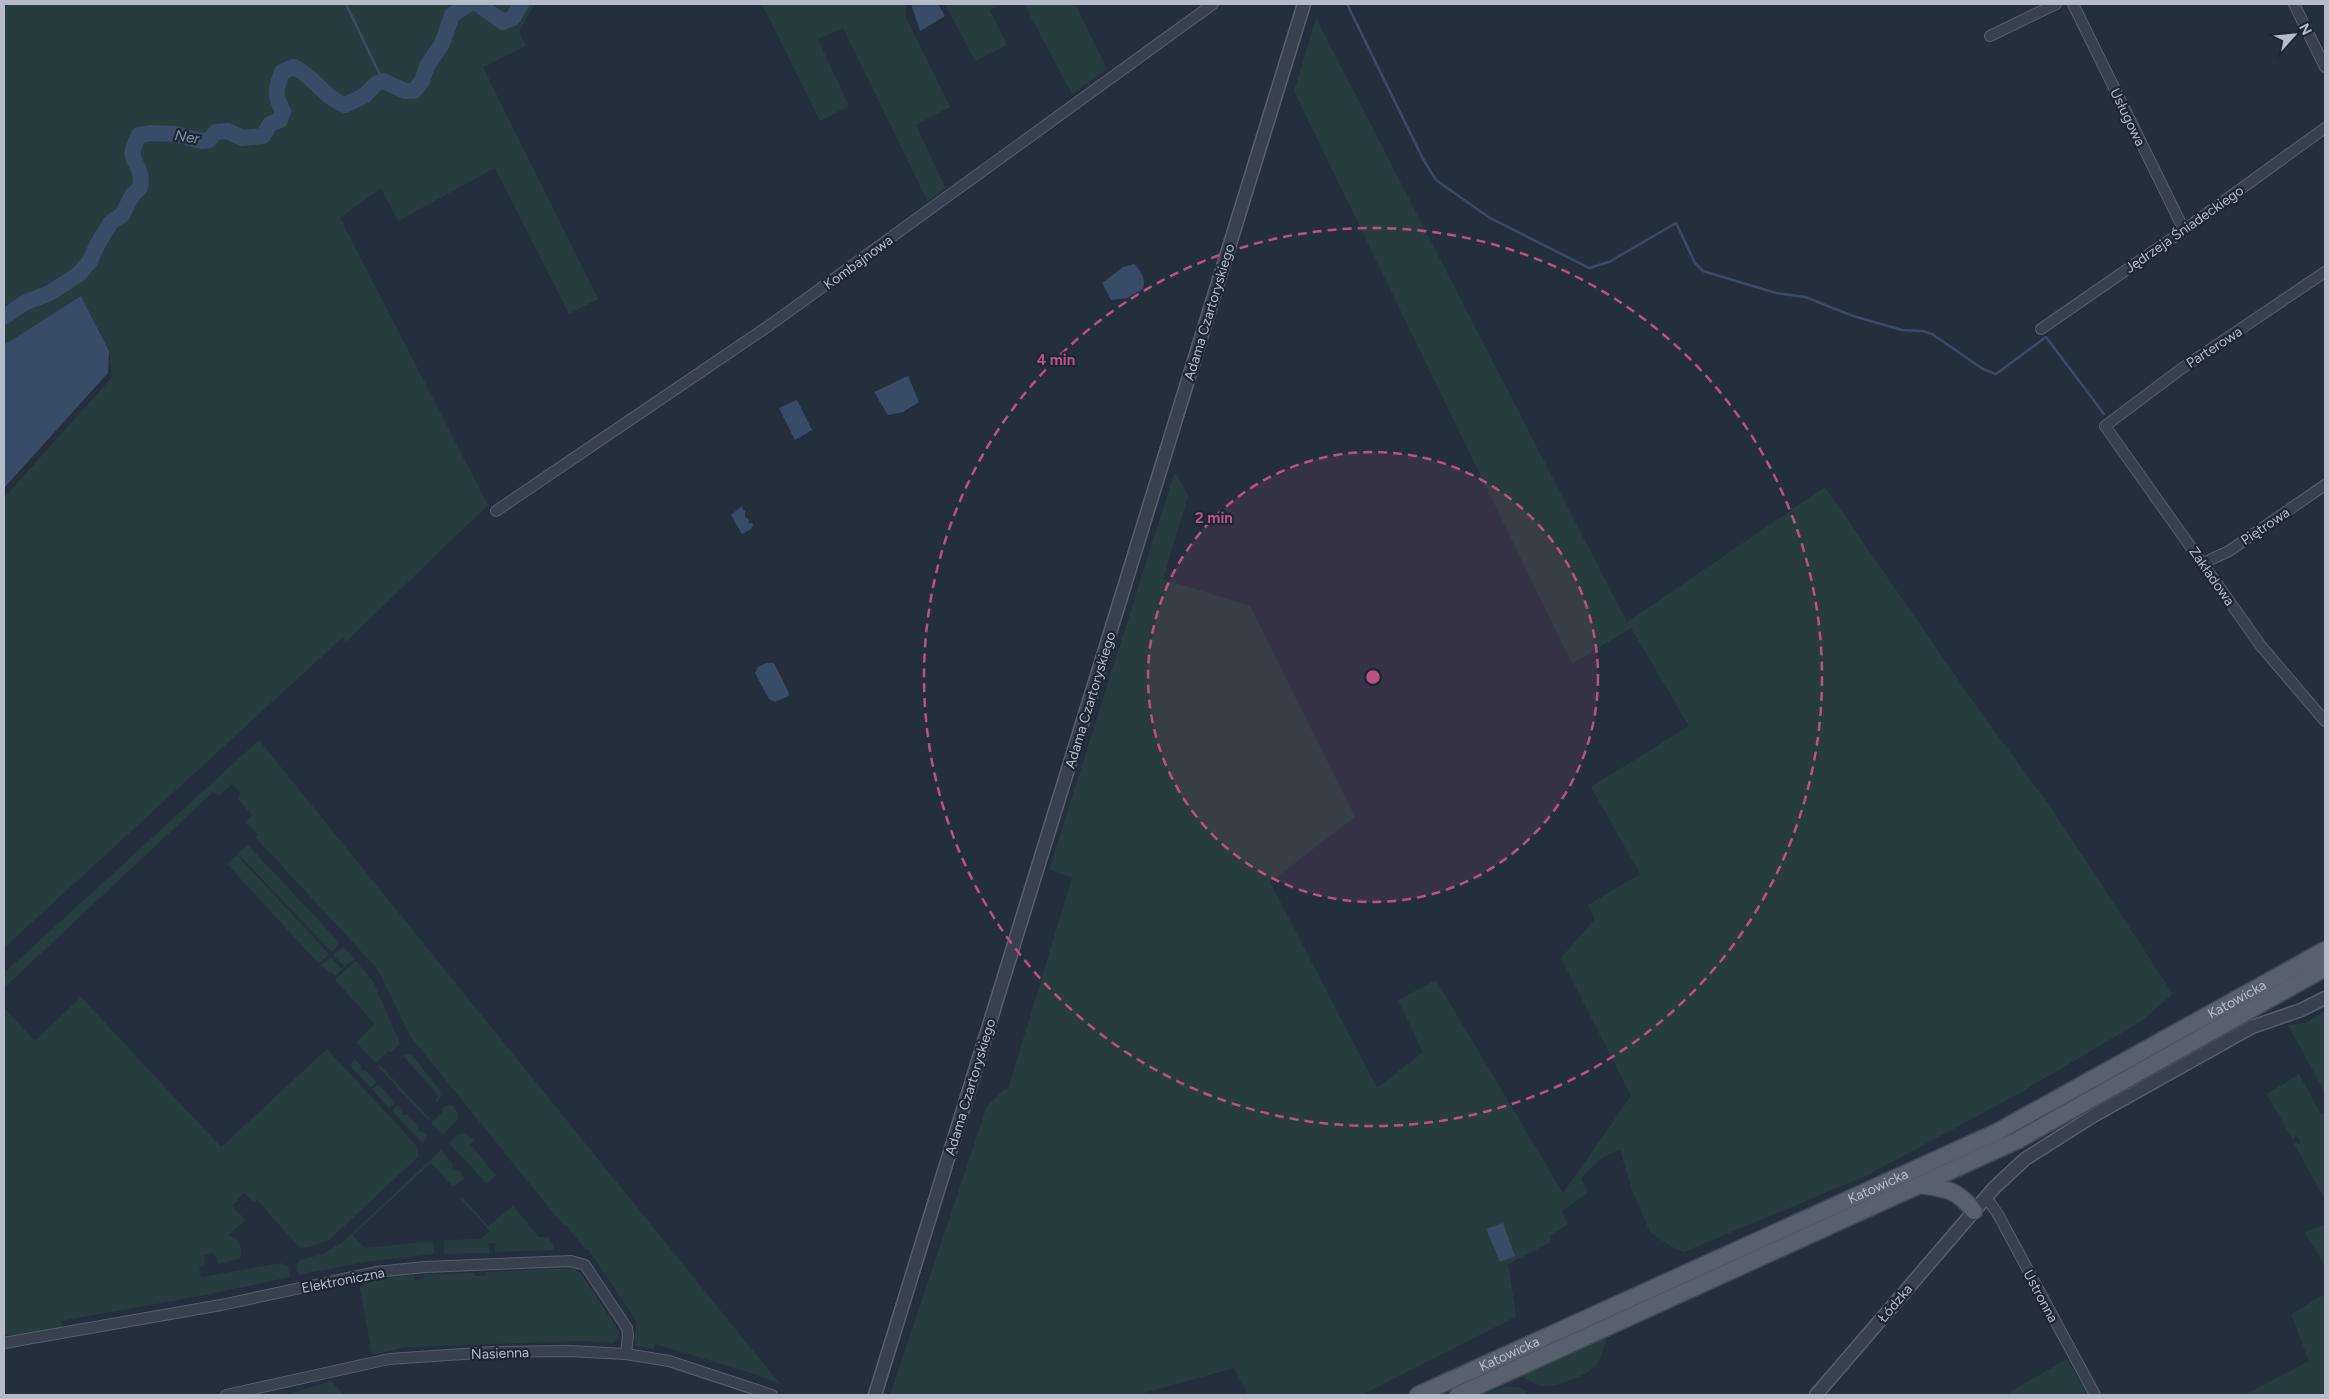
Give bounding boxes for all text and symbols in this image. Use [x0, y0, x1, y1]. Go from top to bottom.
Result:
north arrow [2269, 10, 2319, 60]
text: N [2295, 21, 2315, 38]
street label: Usługowa [2106, 85, 2149, 149]
water label: Ner [173, 126, 202, 148]
street label: Jędrzeja Śniadeckiego [2122, 182, 2247, 277]
street label: Kombajnowa [820, 232, 896, 293]
street label: Adama Czartoryskiego [1181, 242, 1238, 383]
street label: Parterowa [2183, 323, 2245, 372]
text: 4 min [1037, 351, 1075, 369]
street label: Piętrowa [2238, 504, 2293, 549]
text: 2 min [1195, 509, 1233, 527]
street label: Zakładowa [2185, 544, 2238, 609]
street label: Adama Czartoryskiego [1062, 630, 1119, 771]
centre of rings [1364, 668, 1382, 686]
street label: Katowicka [2205, 976, 2269, 1023]
street label: Adama Czartoryskiego [942, 1017, 999, 1158]
street label: Katowicka [1845, 1166, 1911, 1208]
street label: Elektroniczna [300, 1264, 386, 1297]
street label: Ustronna [2020, 1267, 2062, 1326]
street label: Łódzka [1875, 1281, 1916, 1326]
street label: Katowicka [1476, 1333, 1542, 1375]
street label: Nasienna [471, 1344, 529, 1363]

